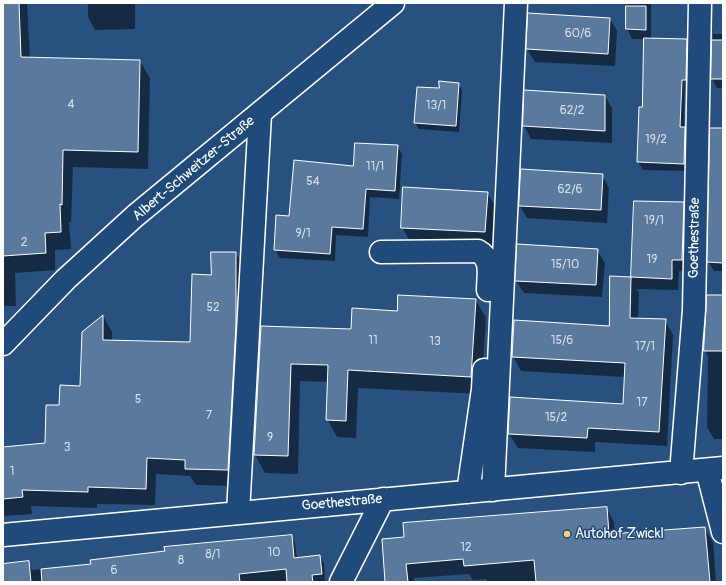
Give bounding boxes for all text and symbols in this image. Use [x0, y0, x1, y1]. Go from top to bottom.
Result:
house number: 60/6 [565, 27, 591, 41]
house number: 4 [68, 98, 74, 112]
house number: 13/1 [426, 99, 446, 113]
house number: 62/2 [560, 104, 584, 118]
street label: Albert-Schweitzer-Straße [130, 113, 258, 225]
house number: 19/2 [645, 133, 667, 147]
house number: 11/1 [366, 160, 384, 174]
house number: 54 [306, 175, 320, 189]
house number: 62/6 [558, 183, 582, 197]
street label: Goethestraße [686, 197, 704, 279]
house number: 19/1 [644, 214, 664, 228]
house number: 9/1 [295, 227, 311, 241]
house number: 2 [21, 236, 27, 250]
house number: 19 [647, 253, 657, 267]
house number: 15/10 [551, 258, 579, 272]
house number: 52 [206, 301, 220, 315]
house number: 11 [368, 334, 378, 348]
house number: 15/6 [551, 334, 573, 348]
house number: 13 [429, 335, 441, 349]
house number: 17/1 [635, 340, 655, 354]
house number: 5 [135, 393, 141, 407]
house number: 17 [636, 396, 648, 410]
house number: 7 [206, 409, 212, 423]
house number: 15/2 [545, 411, 567, 425]
house number: 9 [267, 431, 273, 445]
house number: 3 [64, 441, 70, 455]
house number: 1 [10, 465, 14, 479]
street label: Goethestraße [301, 491, 383, 515]
place label: Autohof Zwickl [575, 526, 664, 542]
marker: Autohof Zwickl [562, 529, 572, 539]
house number: 12 [460, 541, 472, 555]
house number: 10 [268, 546, 280, 560]
house number: 8/1 [205, 548, 221, 562]
house number: 8 [178, 554, 184, 568]
house number: 6 [111, 564, 117, 578]

